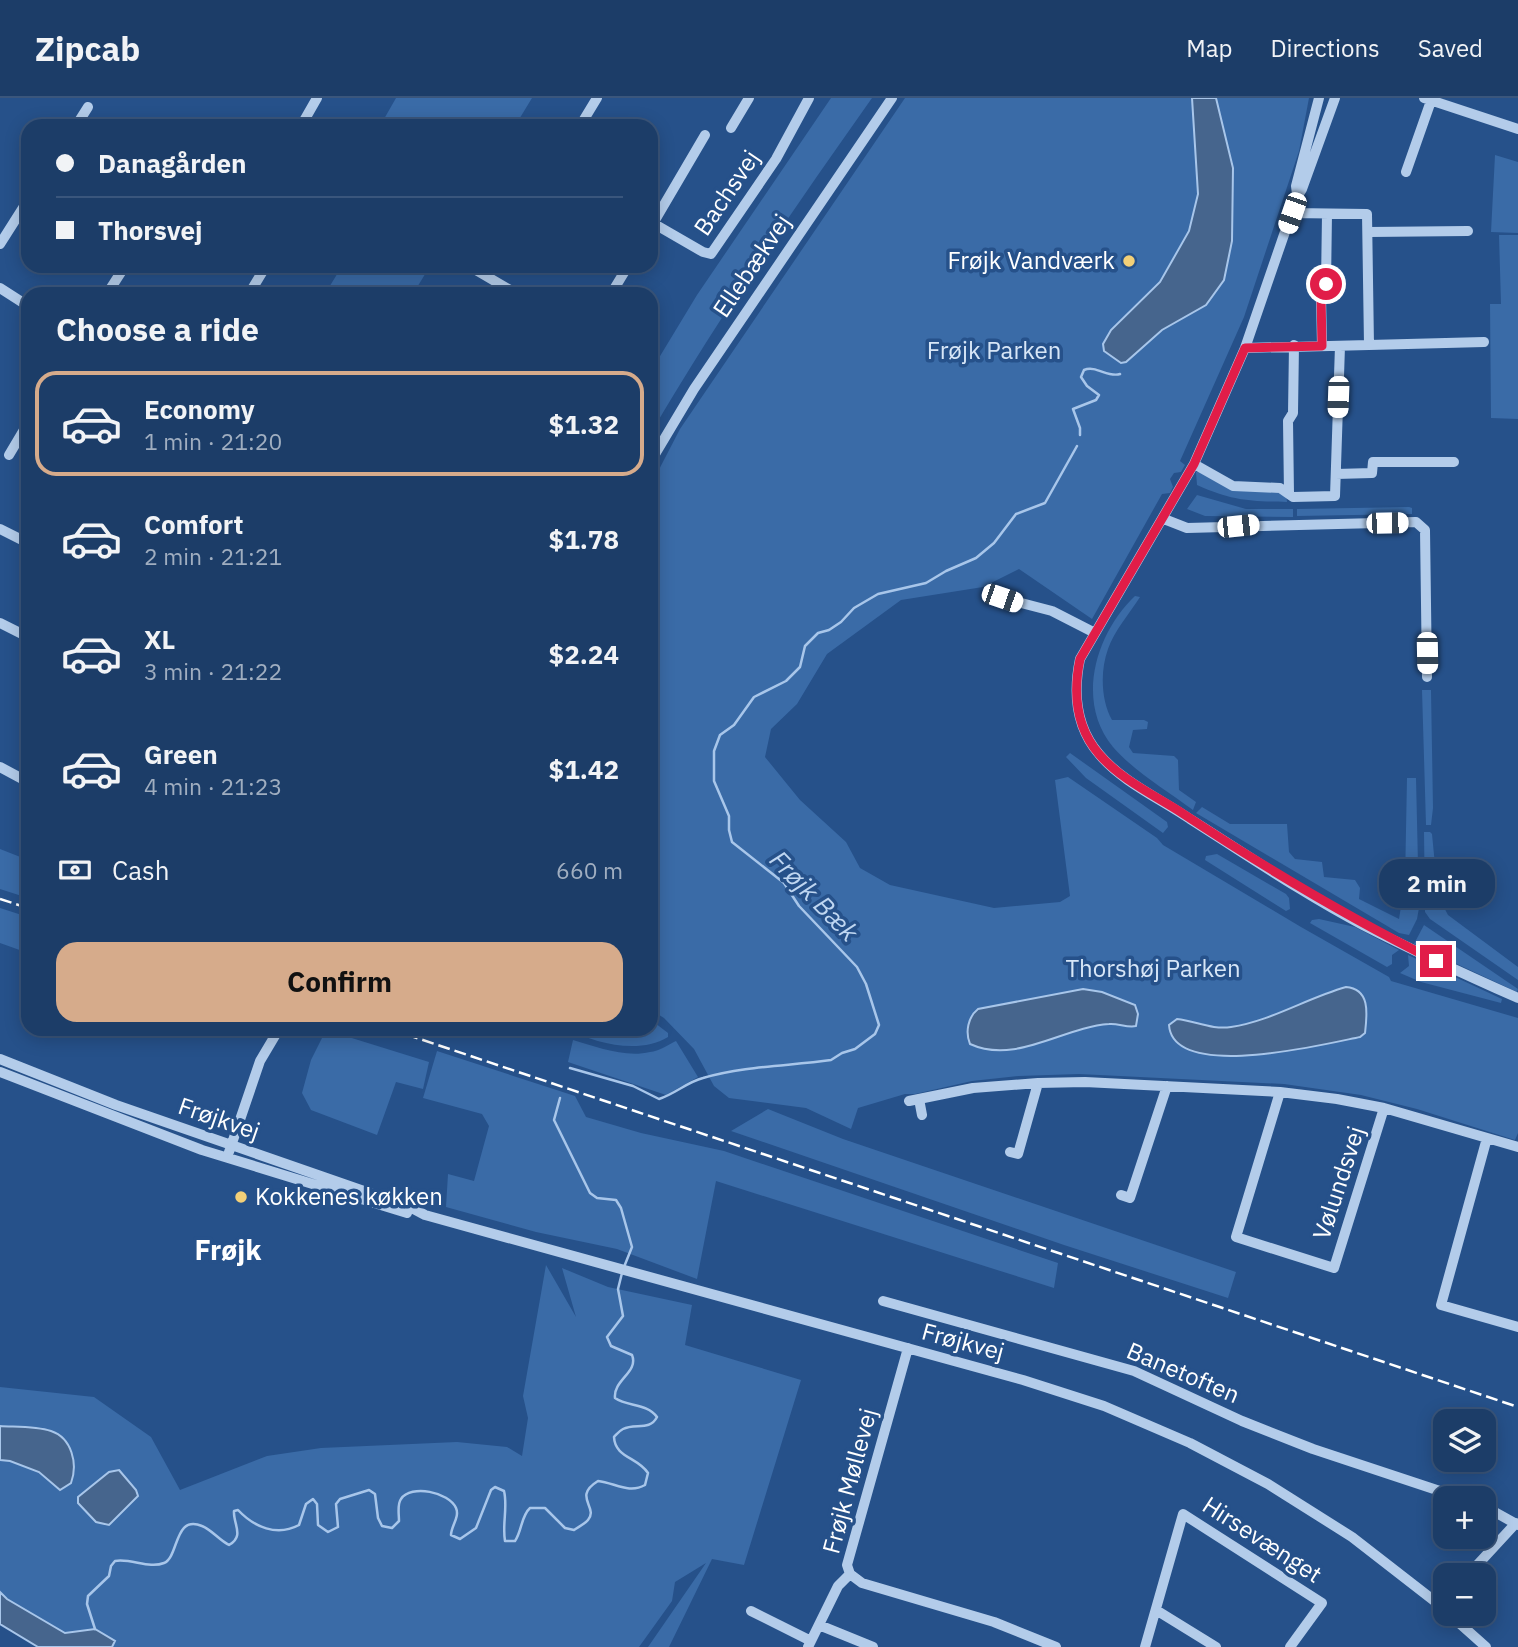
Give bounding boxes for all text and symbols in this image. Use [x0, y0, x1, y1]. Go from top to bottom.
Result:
text: Zipcab [35, 27, 140, 70]
text: Map [1186, 32, 1232, 64]
text: Directions [1270, 32, 1380, 64]
text: Saved [1418, 32, 1483, 64]
street label: Bachsvej [686, 144, 766, 241]
text: Danagården [98, 146, 247, 180]
car [1276, 190, 1309, 236]
street label: Ellebækvej [705, 208, 797, 323]
text: Thorsvej [98, 213, 202, 247]
place label: Frøjk Vandværk [947, 244, 1115, 276]
marker: Frøjk Vandværk [1121, 253, 1137, 269]
route start [1310, 268, 1342, 300]
text: Choose a ride [56, 308, 259, 350]
park label: Frøjk Parken [927, 334, 1061, 366]
car [1327, 376, 1350, 418]
icon: car [60, 392, 123, 455]
text: Economy [144, 392, 255, 426]
text: $1.32 [549, 407, 619, 441]
text: 1 min · 21:20 [144, 426, 282, 456]
icon: car [60, 507, 123, 570]
text: Comfort [144, 507, 243, 541]
car [1366, 512, 1409, 534]
car [1217, 513, 1260, 539]
text: $1.78 [549, 522, 619, 556]
text: 2 min · 21:21 [144, 541, 282, 571]
car [979, 581, 1026, 615]
icon: car [60, 622, 123, 685]
text: XL [144, 622, 175, 656]
car [1417, 632, 1438, 674]
text: $2.24 [549, 637, 619, 671]
text: 3 min · 21:22 [144, 656, 282, 686]
icon: car [60, 737, 123, 800]
text: Green [144, 737, 218, 771]
text: $1.42 [549, 752, 619, 786]
text: 4 min · 21:23 [144, 771, 282, 801]
water label: Frøjk Bæk [763, 842, 867, 949]
icon: cash [56, 851, 94, 889]
text: Cash [112, 853, 169, 887]
text: 660 m [556, 855, 623, 885]
callout: 2 min [1378, 860, 1494, 908]
text: 2 min [1407, 868, 1467, 898]
button: Confirm [56, 942, 623, 1022]
route end [1420, 945, 1452, 977]
park label: Thorshøj Parken [1065, 952, 1241, 984]
street label: Frøjkvej [174, 1089, 264, 1147]
street label: Vølundsvej [1305, 1122, 1371, 1243]
place label: Kokkenes køkken [255, 1180, 443, 1212]
marker: Kokkenes køkken [233, 1189, 249, 1205]
district label: Frøjk [195, 1231, 262, 1268]
street label: Frøjkvej [918, 1315, 1008, 1367]
street label: Banetoften [1122, 1334, 1245, 1410]
street label: Frøjk Møllevej [814, 1404, 884, 1557]
map controls [1433, 1409, 1496, 1626]
button: layers [1433, 1409, 1496, 1472]
button: + [1433, 1486, 1496, 1549]
street label: Hirsevænget [1197, 1489, 1329, 1590]
button: − [1433, 1563, 1496, 1626]

